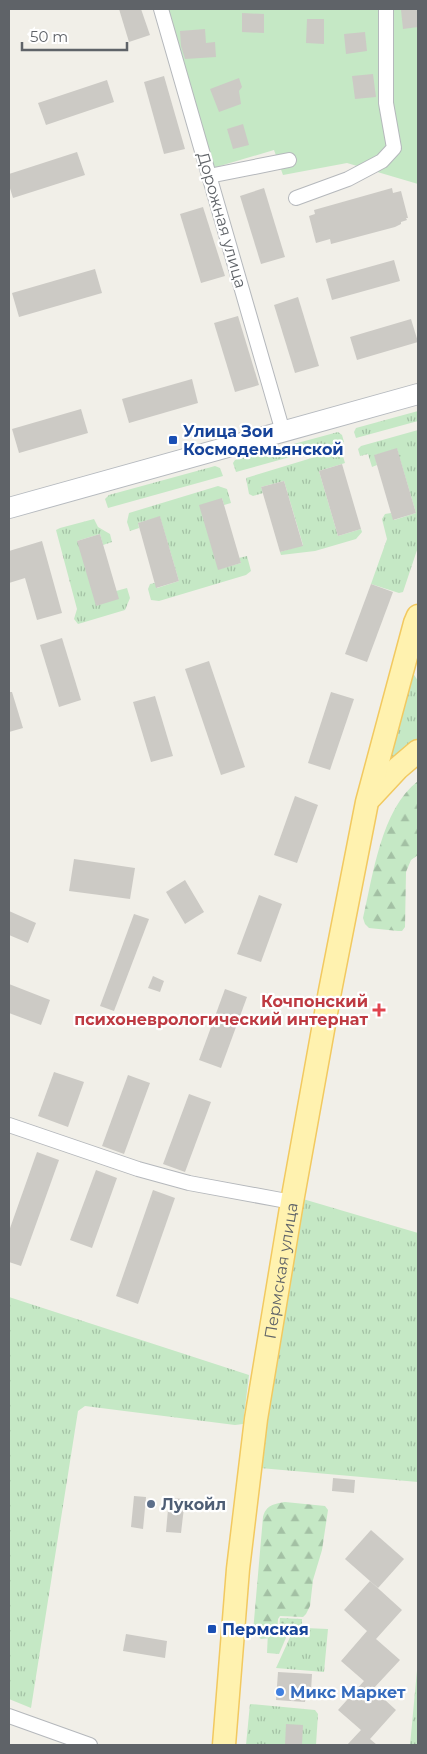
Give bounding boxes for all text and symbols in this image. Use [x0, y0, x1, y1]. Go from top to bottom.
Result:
scale bar [22, 20, 128, 52]
text: 50 m [30, 27, 68, 46]
street label: Дорожная улица [193, 150, 251, 290]
place label: Улица Зои Космодемьянской [183, 422, 344, 459]
marker: Улица Зои Космодемьянской [167, 434, 179, 446]
place label: Кочпонский психоневрологический интернат [74, 992, 368, 1029]
marker: Кочпонский психоневрологический интернат [372, 1003, 386, 1017]
street label: Пермская улица [260, 1201, 301, 1340]
place label: Лукойл [161, 1495, 226, 1514]
marker: Лукойл [145, 1498, 157, 1510]
place label: Пермская [222, 1620, 309, 1639]
marker: Пермская [206, 1623, 218, 1635]
place label: Микс Маркет [290, 1683, 406, 1702]
marker: Микс Маркет [274, 1686, 286, 1698]

